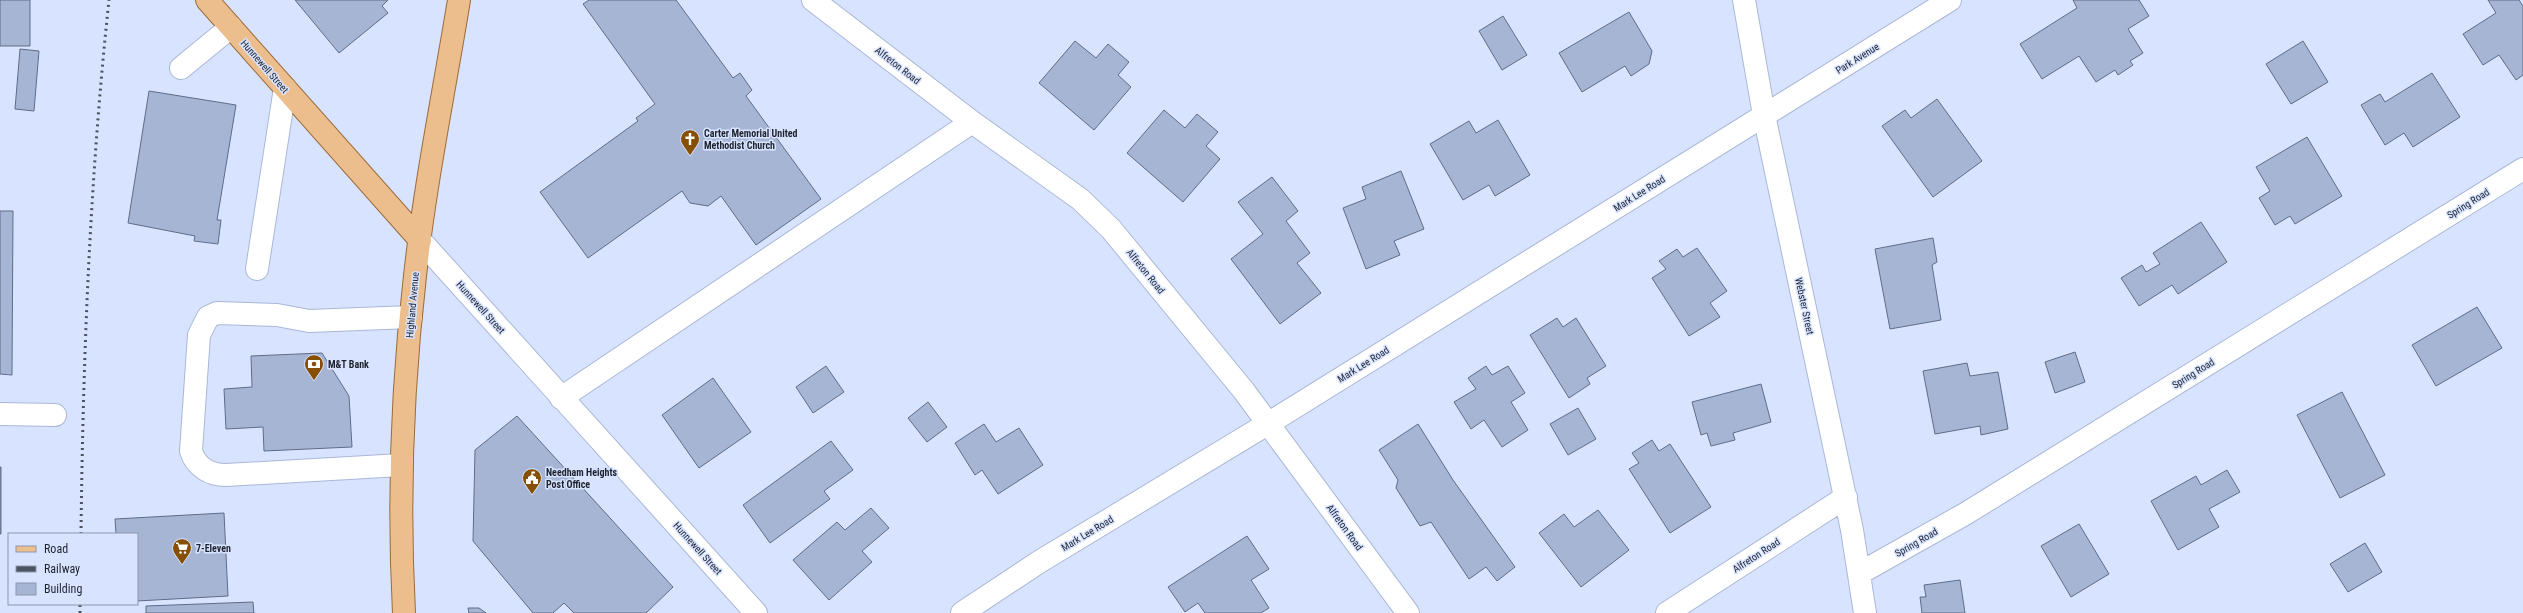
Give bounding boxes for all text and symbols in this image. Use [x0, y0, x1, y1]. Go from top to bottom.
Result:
street label: Hunnewell Street [239, 37, 291, 95]
street label: Park Avenue [1834, 41, 1881, 76]
street label: Alfreton Road [873, 44, 922, 86]
church icon: Carter Memorial United Methodist Church [679, 128, 701, 156]
place label: Carter Memorial United Methodist Church [704, 128, 798, 151]
street label: Mark Lee Road [1611, 173, 1667, 214]
street label: Spring Road [2445, 186, 2491, 221]
street label: Alfreton Road [1124, 247, 1167, 296]
street label: Highland Avenue [404, 271, 421, 339]
street label: Webster Street [1793, 277, 1816, 336]
street label: Hunnewell Street [454, 279, 507, 336]
street label: Mark Lee Road [1335, 344, 1391, 385]
bank icon: M&T Bank [303, 353, 325, 381]
street label: Spring Road [2170, 356, 2216, 391]
place label: M&T Bank [328, 359, 369, 370]
public building icon: Needham Heights Post Office [521, 467, 543, 495]
place label: Needham Heights Post Office [546, 467, 617, 490]
street label: Alfreton Road [1324, 502, 1365, 552]
street label: Mark Lee Road [1059, 514, 1115, 553]
street label: Hunnewell Street [671, 520, 724, 577]
street label: Spring Road [1893, 526, 1940, 559]
legend [8, 533, 138, 605]
street label: Alfreton Road [1731, 536, 1782, 575]
supermarket icon: 7-Eleven [171, 537, 193, 565]
text: Road [44, 542, 68, 556]
place label: 7-Eleven [196, 543, 231, 554]
text: Railway [44, 562, 80, 576]
text: Building [44, 582, 82, 596]

